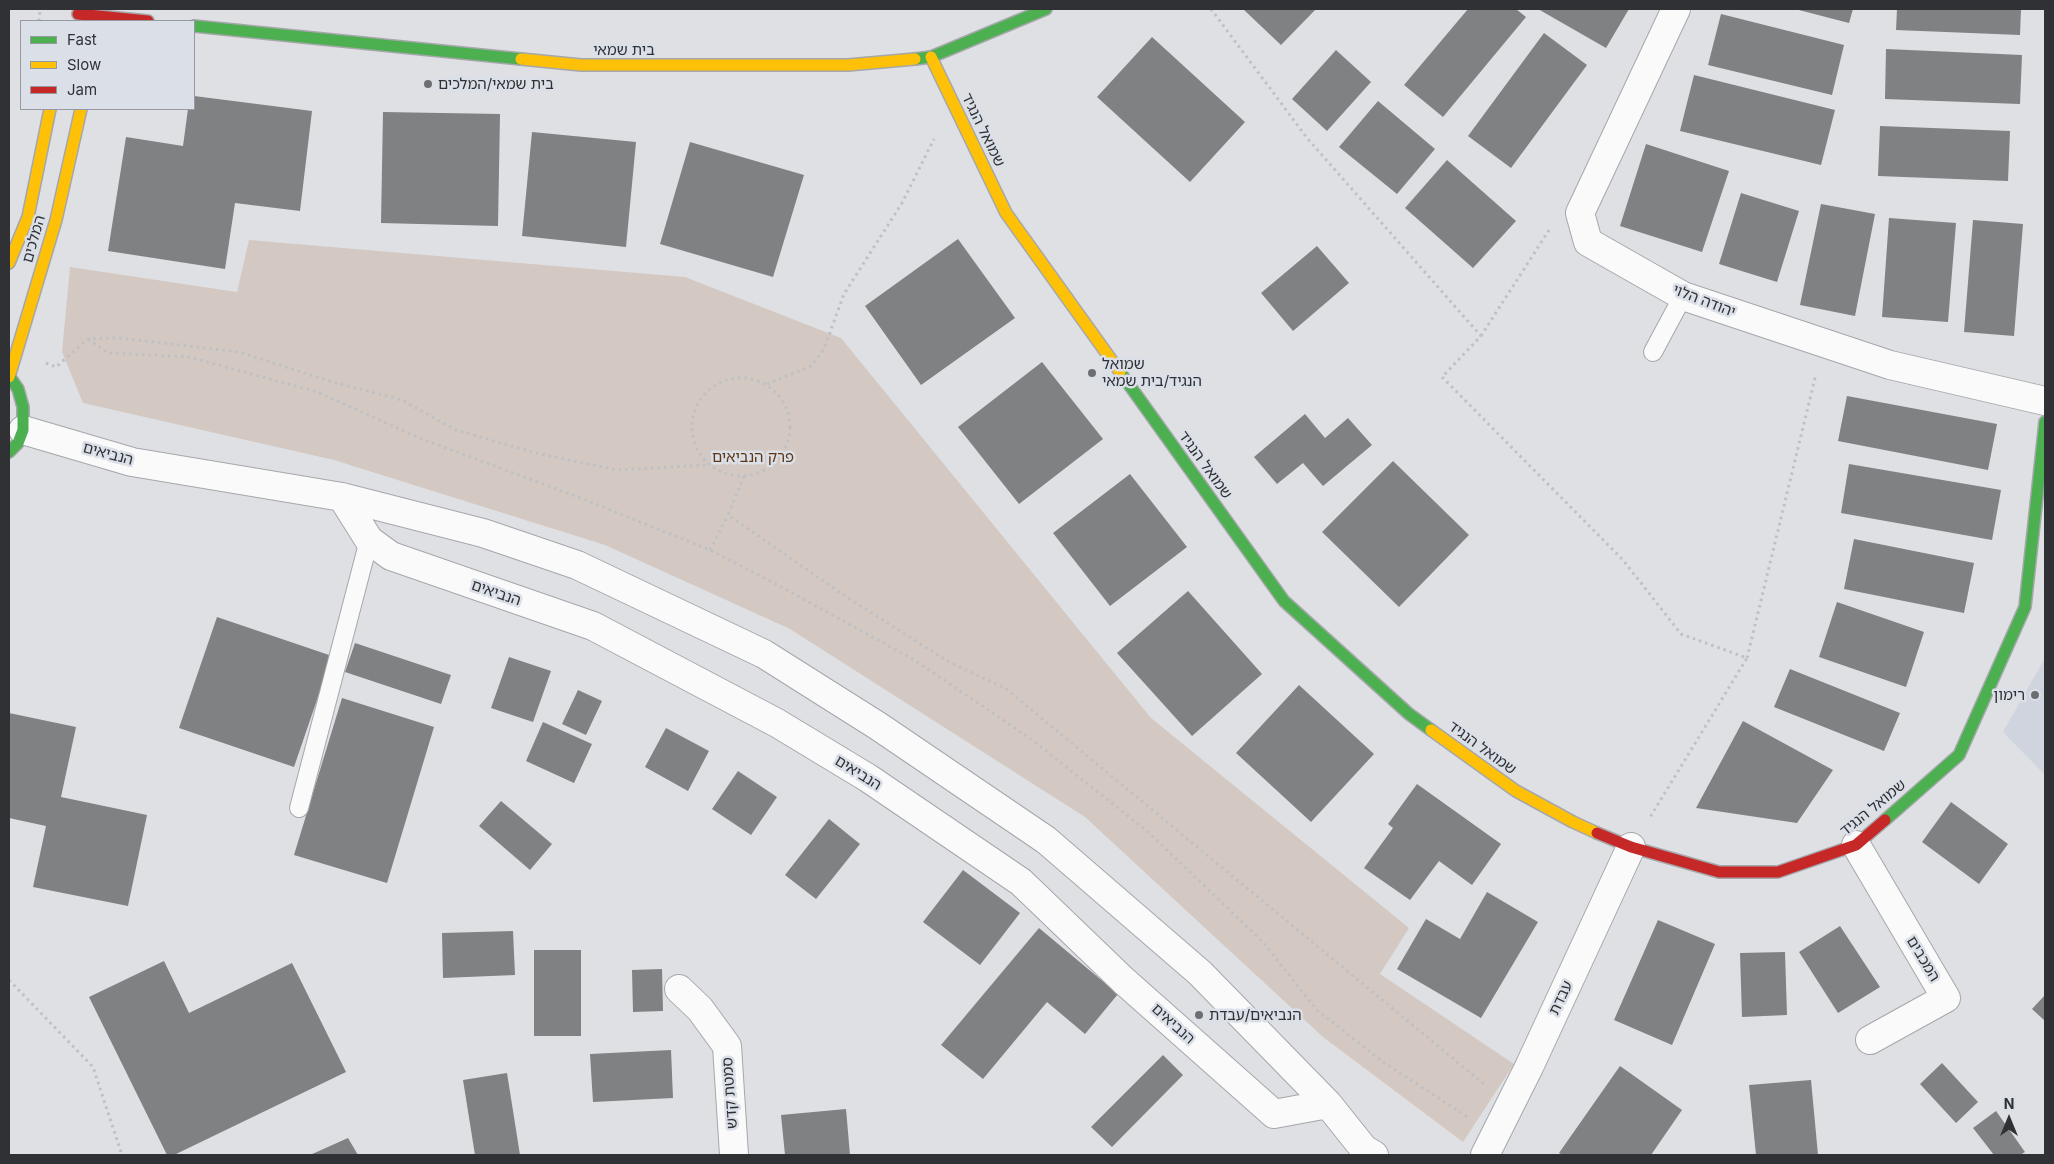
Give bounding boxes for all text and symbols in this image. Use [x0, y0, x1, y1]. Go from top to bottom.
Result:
legend [20, 20, 195, 110]
text: Fast [67, 30, 97, 49]
street label: בית שמאי [593, 41, 655, 59]
text: Slow [67, 55, 101, 74]
place label: בית שמאי/המלכים [438, 75, 554, 93]
marker: בית שמאי/המלכים [422, 78, 434, 90]
text: Jam [67, 80, 97, 99]
street label: שמואל הנגיד [957, 90, 1009, 170]
street label: המלכים [19, 213, 49, 265]
street label: יהודה הלוי [1670, 281, 1738, 321]
place label: שמואל הנגיד/בית שמאי [1102, 355, 1202, 390]
marker: שמואל הנגיד/בית שמאי [1086, 367, 1098, 379]
street label: שמואל הנגיד [1174, 428, 1236, 502]
street label: הנביאים [81, 439, 135, 469]
park label: פרק הנביאים [712, 448, 794, 466]
street label: הנביאים [469, 576, 523, 610]
place label: רימון [1993, 686, 2025, 704]
marker: רימון [2029, 689, 2041, 701]
street label: שמואל הנגיד [1445, 717, 1519, 779]
street label: הנביאים [831, 752, 885, 794]
street label: שמואל הנגיד [1836, 776, 1910, 840]
street label: המכבים [1903, 933, 1943, 985]
street label: עבדת [1545, 978, 1577, 1018]
street label: הנביאים [1148, 1000, 1198, 1048]
place label: הנביאים/עבדת [1209, 1006, 1302, 1024]
marker: הנביאים/עבדת [1193, 1009, 1205, 1021]
street label: סמטת קדש [719, 1056, 741, 1130]
north arrow [1984, 1094, 2034, 1144]
text: N [2004, 1095, 2014, 1112]

